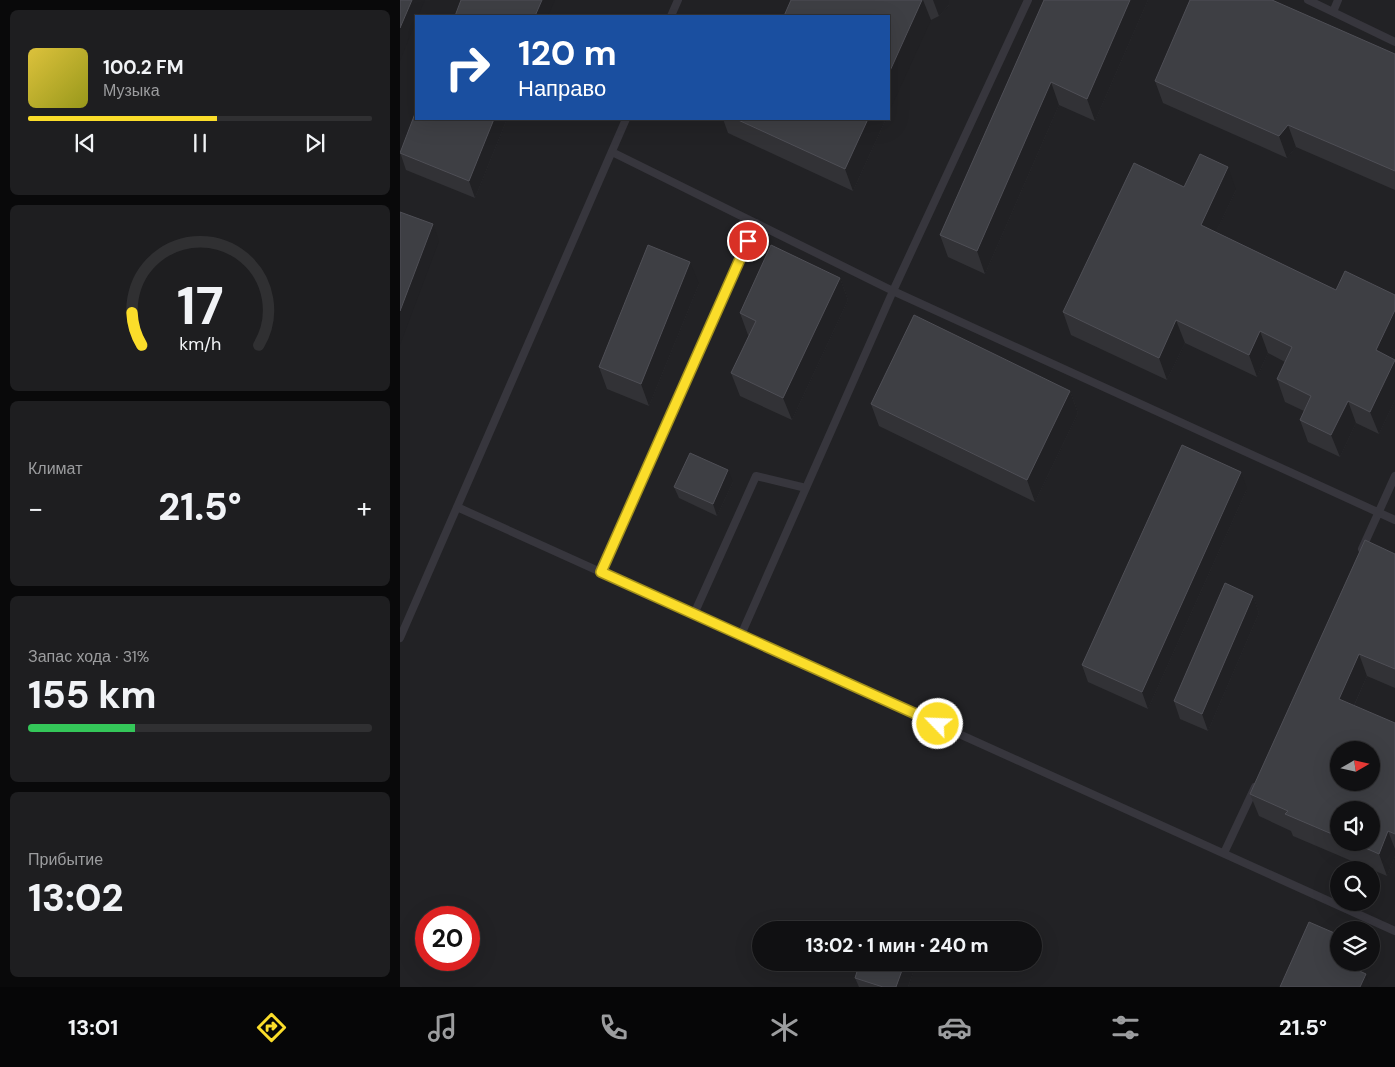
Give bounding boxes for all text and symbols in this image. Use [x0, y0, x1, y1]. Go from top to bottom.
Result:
text: 120 m [518, 30, 617, 76]
icon: right [435, 35, 500, 100]
text: 100.2 FM [103, 55, 184, 80]
text: Направо [518, 74, 606, 103]
text: Музыка [103, 80, 160, 101]
icon: previous [71, 129, 99, 157]
icon: pause [186, 129, 214, 157]
icon: next [301, 129, 329, 157]
pin [727, 220, 769, 262]
icon: arrive [734, 227, 762, 255]
text: 17 [177, 272, 223, 340]
text: km/h [179, 332, 221, 356]
text: Климат [28, 458, 82, 479]
text: 21.5° [158, 482, 242, 532]
text: − [28, 490, 43, 527]
text: + [357, 490, 372, 527]
text: Запас хода · 31% [28, 646, 149, 667]
text: 155 km [28, 670, 156, 720]
position arrow [911, 697, 963, 749]
north arrow [1330, 741, 1380, 791]
map controls [1330, 741, 1380, 971]
button: sound [1330, 801, 1380, 851]
text: Прибытие [28, 849, 103, 870]
button: search [1330, 861, 1380, 911]
text: 13:02 [28, 873, 124, 923]
speed limit sign: 20 [415, 906, 480, 971]
button: layers [1330, 921, 1380, 971]
text: 13:02 · 1 мин · 240 m [806, 933, 988, 958]
icon: directions [254, 1010, 289, 1045]
icon: music [425, 1010, 460, 1045]
icon: phone [596, 1010, 631, 1045]
icon: climate [767, 1010, 802, 1045]
icon: car [937, 1010, 972, 1045]
icon: filters [1108, 1010, 1143, 1045]
text: 13:01 [68, 1013, 118, 1042]
text: 21.5° [1279, 1013, 1327, 1042]

